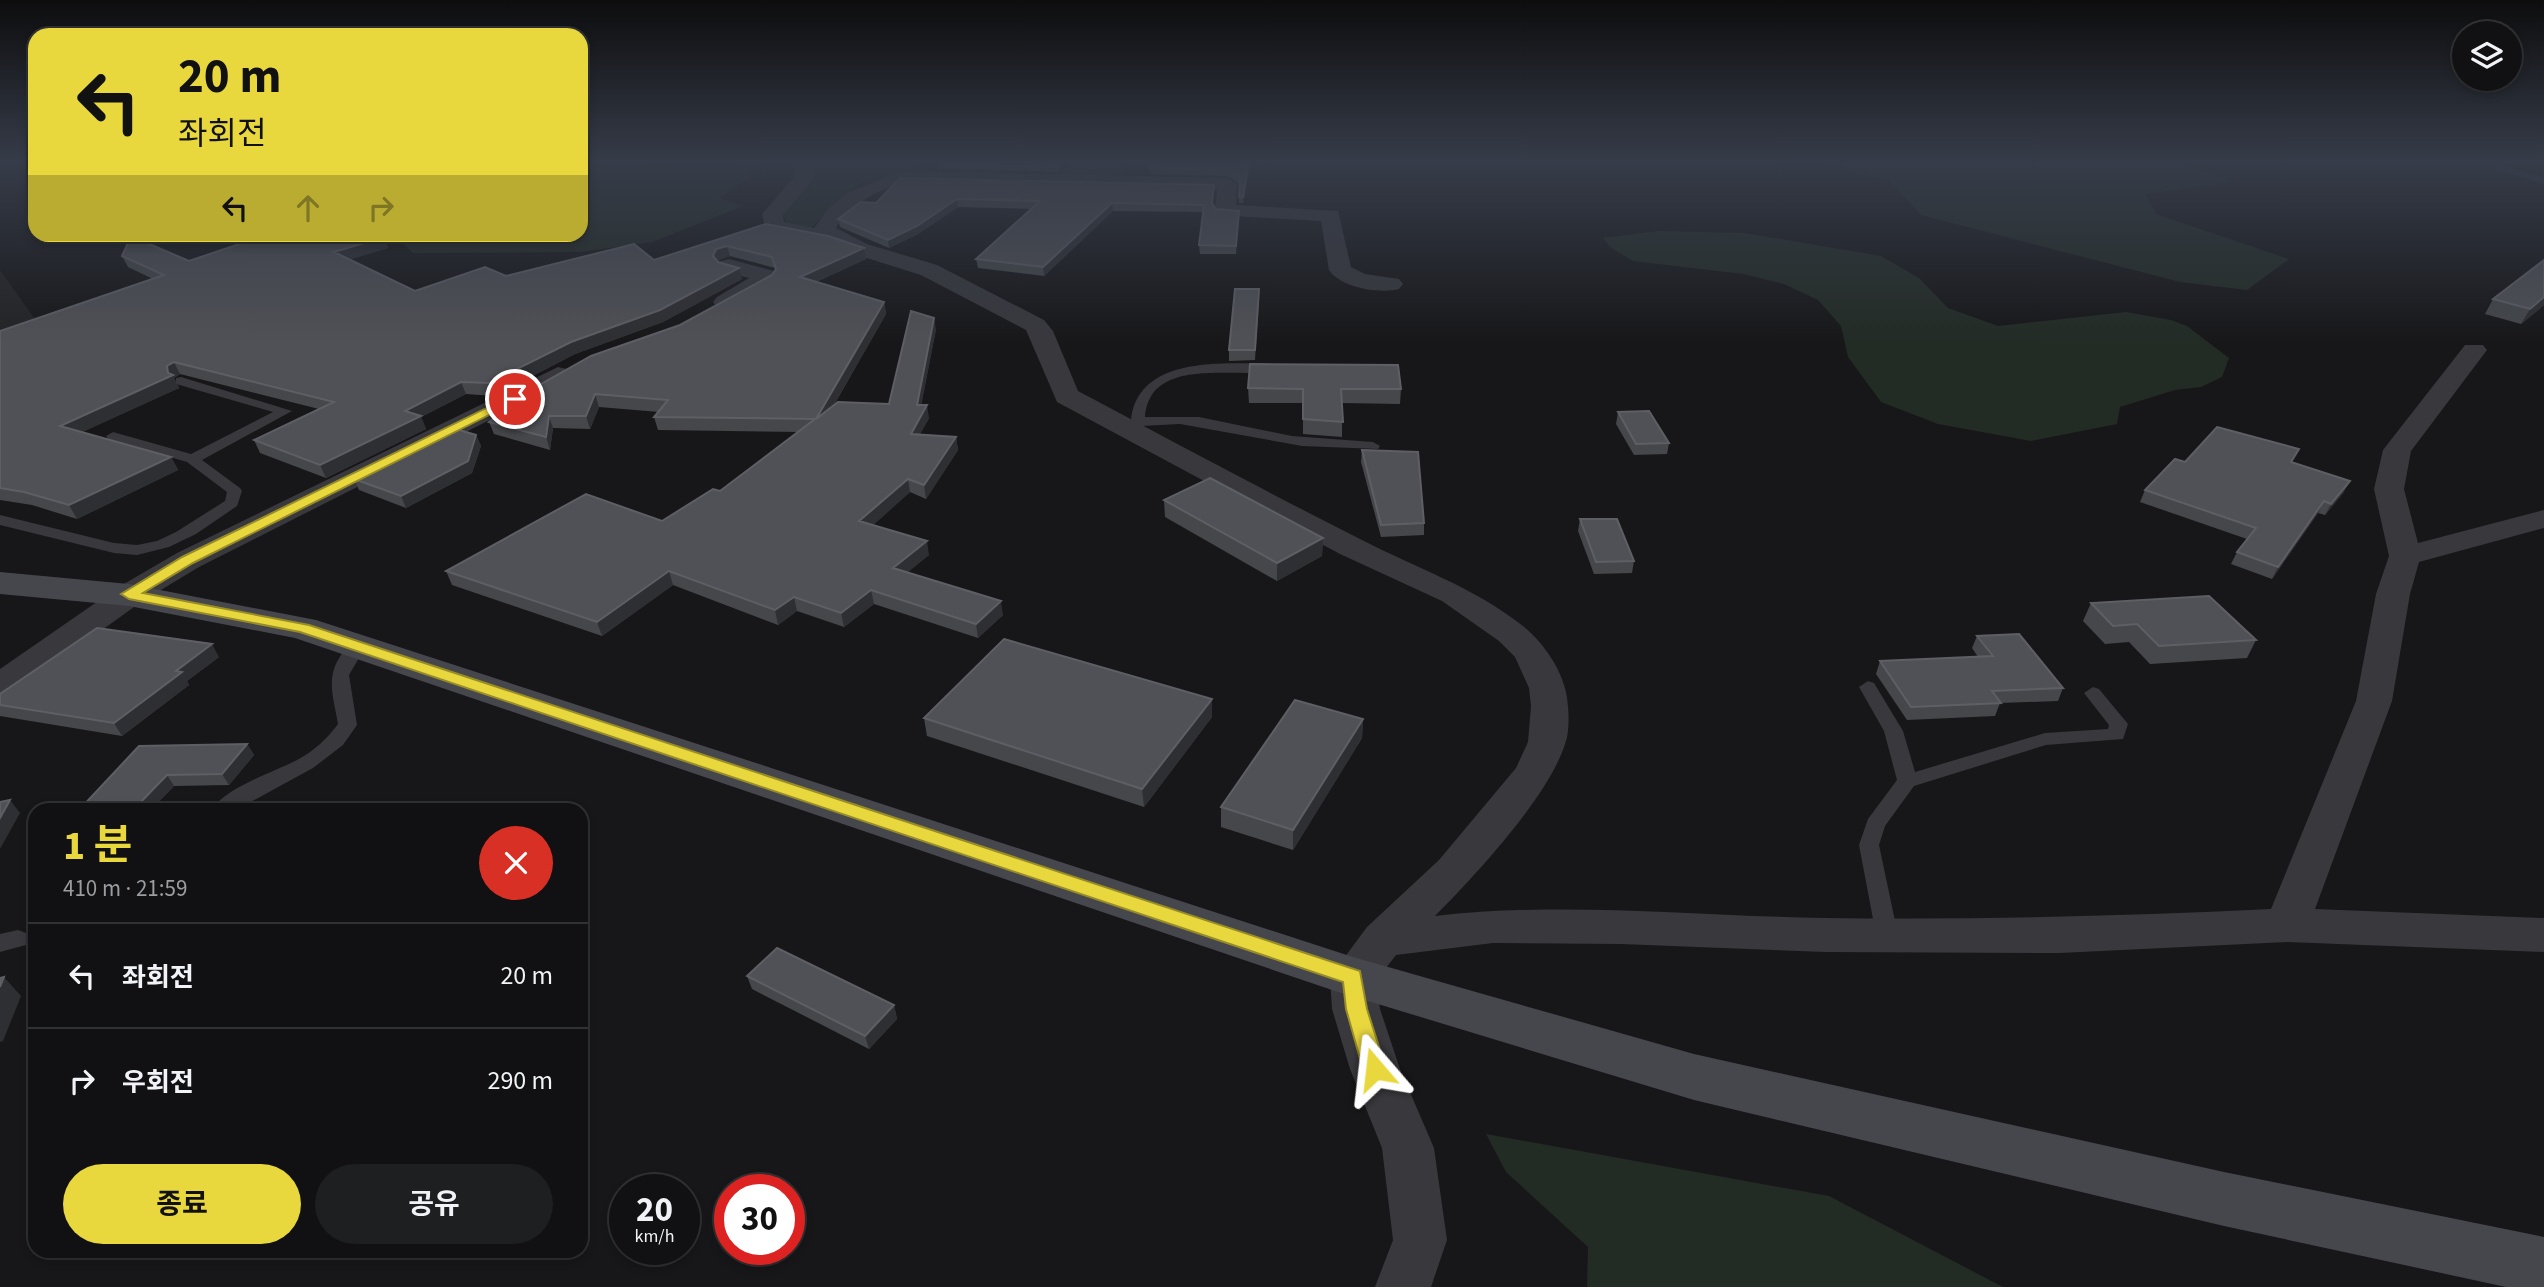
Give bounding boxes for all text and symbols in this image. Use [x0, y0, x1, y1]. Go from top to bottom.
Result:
map controls [2452, 21, 2522, 91]
button: layers [2452, 21, 2522, 91]
text: 20 m [178, 42, 282, 112]
icon: left [63, 56, 154, 147]
text: 좌회전 [178, 111, 266, 157]
icon: left [216, 189, 254, 227]
icon: ahead [289, 189, 327, 227]
icon: right [362, 189, 400, 227]
pin [485, 369, 545, 429]
icon: arrive [496, 380, 534, 418]
text: 1 분 [63, 816, 132, 876]
button: close [479, 826, 553, 900]
text: 410 m · 21:59 [63, 872, 187, 905]
icon: left [63, 957, 101, 995]
text: 20 m [500, 957, 553, 994]
text: 좌회전 [122, 959, 194, 996]
position arrow [1338, 1032, 1412, 1106]
icon: right [63, 1062, 101, 1100]
text: 290 m [487, 1062, 553, 1099]
text: 우회전 [122, 1064, 194, 1101]
button: 종료 [63, 1164, 301, 1244]
button: 공유 [315, 1164, 553, 1244]
speed limit sign: 30 [714, 1174, 805, 1265]
text: 20 [636, 1185, 673, 1235]
text: km/h [635, 1224, 674, 1249]

